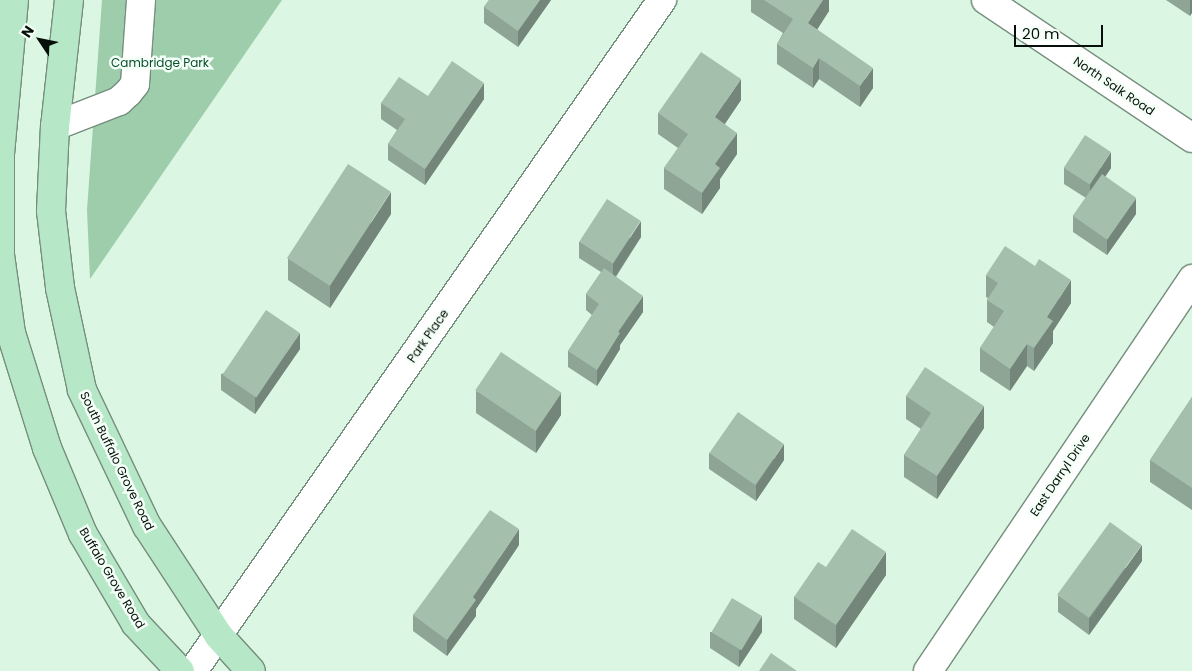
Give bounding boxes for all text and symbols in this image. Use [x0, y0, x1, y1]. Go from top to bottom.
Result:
north arrow [15, 15, 65, 65]
scale bar [1017, 15, 1106, 47]
text: N [16, 22, 39, 42]
text: 20 m [1022, 23, 1060, 44]
street label: North Salk Road [1071, 54, 1157, 118]
park label: Cambridge Park [111, 56, 209, 70]
street label: Park Place [404, 307, 452, 365]
street label: South Buffalo Grove Road [77, 389, 157, 533]
street label: East Darryl Drive [1027, 431, 1093, 519]
street label: Buffalo Grove Road [76, 525, 148, 631]

